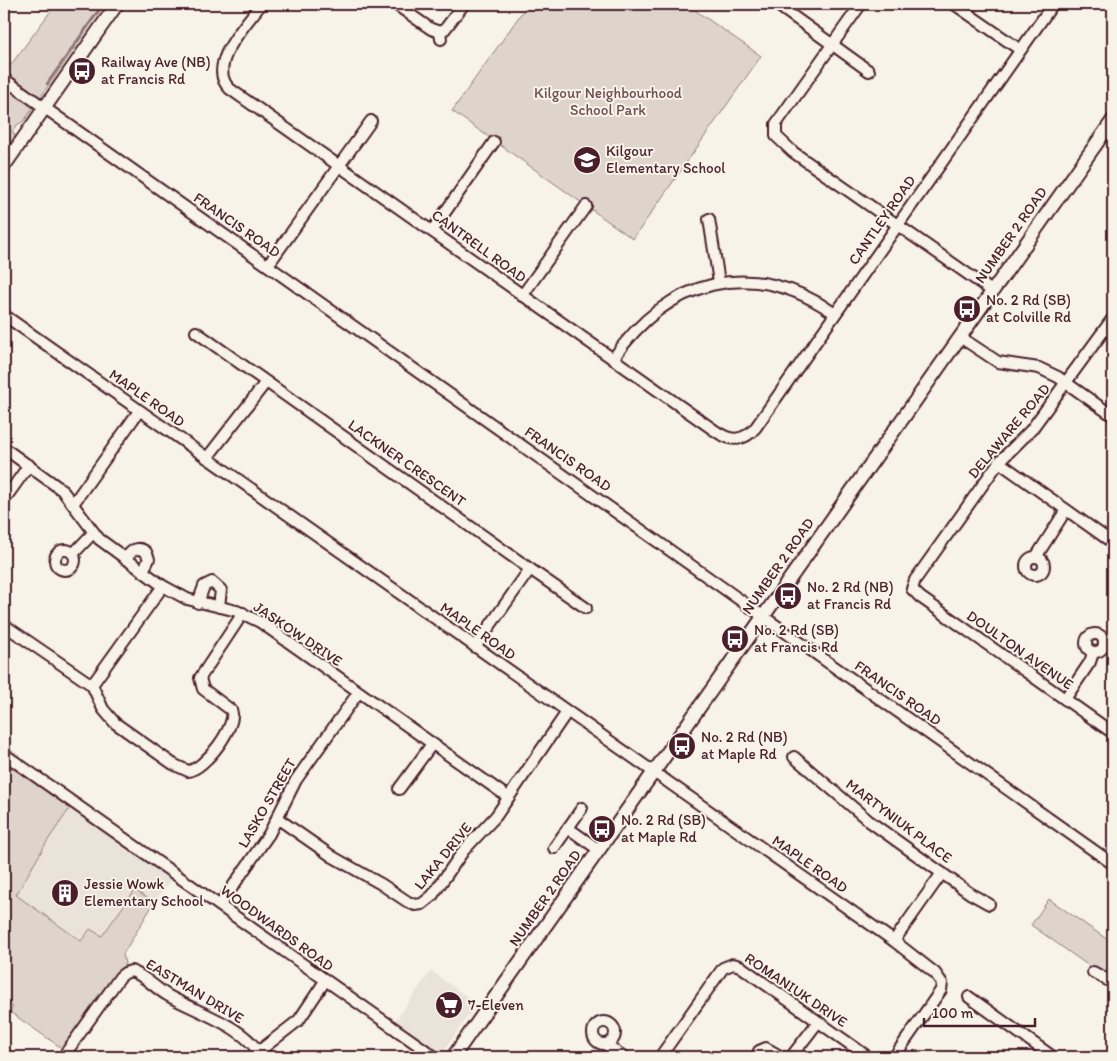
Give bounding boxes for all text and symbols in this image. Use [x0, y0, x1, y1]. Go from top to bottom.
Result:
place label: Railway Ave (NB) at Francis Rd [101, 53, 211, 88]
bus stop icon: Railway Ave (NB) at Francis Rd [67, 56, 97, 86]
park label: Kilgour Neighbourhood School Park [534, 84, 682, 119]
place label: Kilgour Elementary School [606, 142, 726, 177]
school or university icon: Kilgour Elementary School [572, 145, 602, 175]
street label: CANTLEY ROAD [844, 172, 920, 268]
street label: NUMBER 2 ROAD [971, 183, 1051, 287]
street label: FRANCIS ROAD [190, 188, 284, 262]
street label: CANTRELL ROAD [428, 206, 530, 286]
place label: No. 2 Rd (SB) at Colville Rd [986, 291, 1071, 326]
bus stop icon: No. 2 Rd (SB) at Colville Rd [952, 294, 982, 324]
street label: MAPLE ROAD [106, 365, 188, 431]
street label: DELAWARE ROAD [964, 380, 1054, 482]
street label: LACKNER CRESCENT [345, 416, 470, 511]
street label: FRANCIS ROAD [521, 422, 615, 496]
street label: NUMBER 2 ROAD [738, 514, 818, 618]
place label: No. 2 Rd (NB) at Francis Rd [807, 578, 894, 613]
bus stop icon: No. 2 Rd (NB) at Francis Rd [773, 581, 803, 611]
street label: JASKOW DRIVE [250, 598, 346, 670]
street label: MAPLE ROAD [437, 598, 519, 664]
street label: DOULTON AVENUE [963, 606, 1077, 694]
place label: No. 2 Rd (SB) at Francis Rd [754, 621, 839, 656]
bus stop icon: No. 2 Rd (SB) at Francis Rd [720, 624, 750, 654]
street label: FRANCIS ROAD [851, 656, 945, 730]
place label: No. 2 Rd (NB) at Maple Rd [701, 728, 788, 763]
bus stop icon: No. 2 Rd (NB) at Maple Rd [667, 731, 697, 761]
street label: LASKO STREET [234, 754, 300, 851]
street label: MARTYNIUK PLACE [842, 775, 956, 867]
place label: No. 2 Rd (SB) at Maple Rd [621, 811, 706, 846]
bus stop icon: No. 2 Rd (SB) at Maple Rd [587, 814, 617, 844]
street label: LAKA DRIVE [410, 819, 476, 893]
street label: MAPLE ROAD [769, 831, 851, 897]
street label: NUMBER 2 ROAD [505, 846, 585, 950]
place label: Jessie Wowk Elementary School [84, 875, 204, 910]
building icon: Jessie Wowk Elementary School [50, 878, 80, 908]
street label: WOODWARDS ROAD [217, 881, 337, 975]
street label: ROMANIUK DRIVE [741, 949, 851, 1031]
street label: EASTMAN DRIVE [143, 955, 247, 1027]
supermarket icon: 7-Eleven [434, 990, 464, 1020]
place label: 7-Eleven [468, 996, 524, 1014]
scale bar [924, 996, 1036, 1028]
text: 100 m [932, 1004, 974, 1022]

